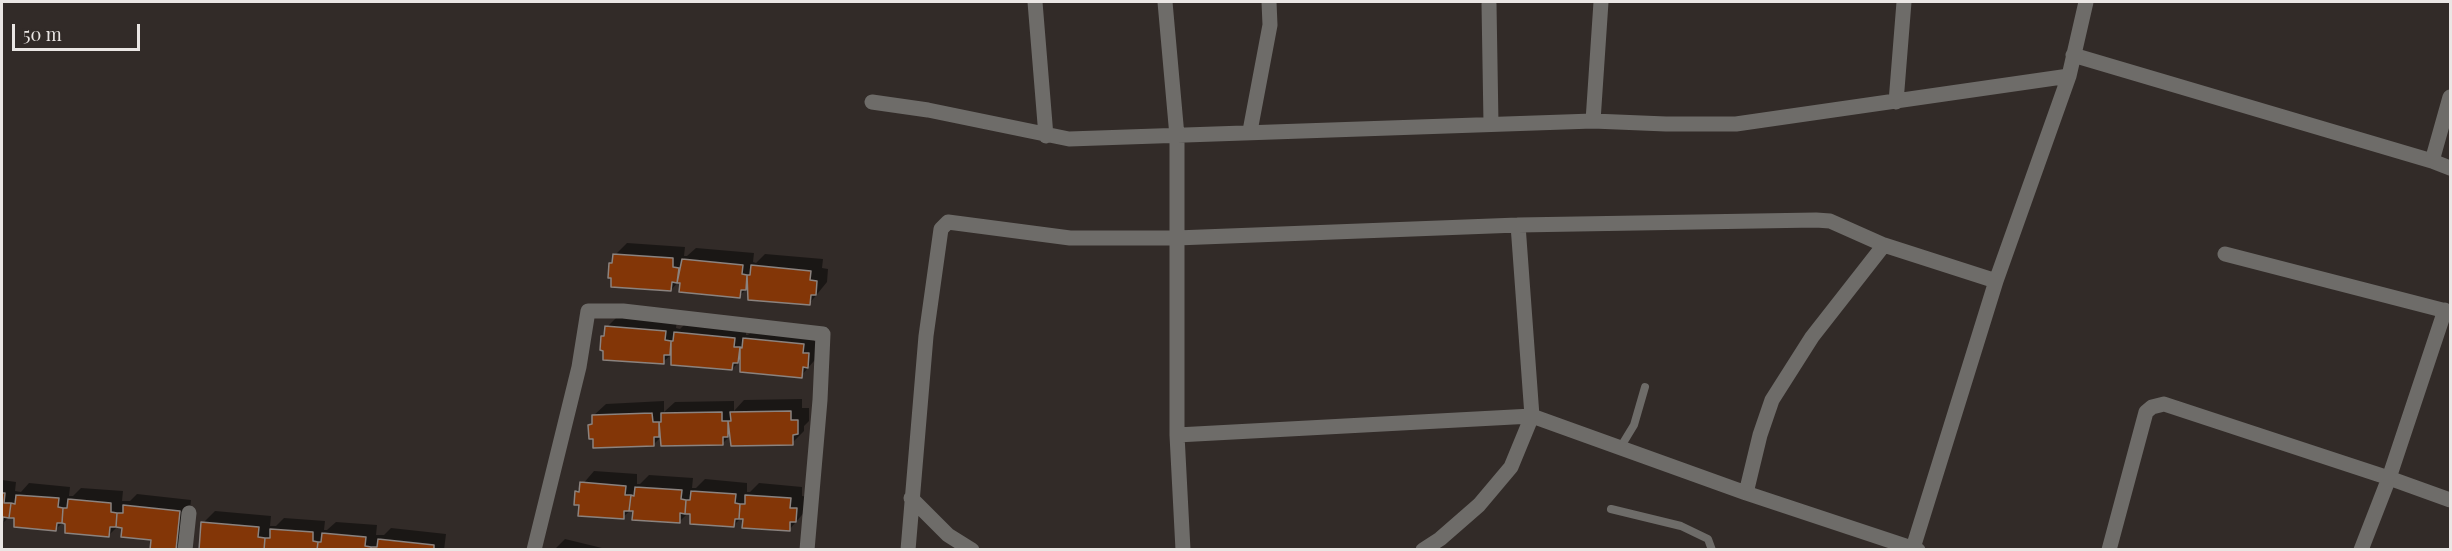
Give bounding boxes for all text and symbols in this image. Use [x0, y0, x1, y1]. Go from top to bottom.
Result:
scale bar [15, 12, 142, 50]
text: 50 m [23, 22, 62, 46]

